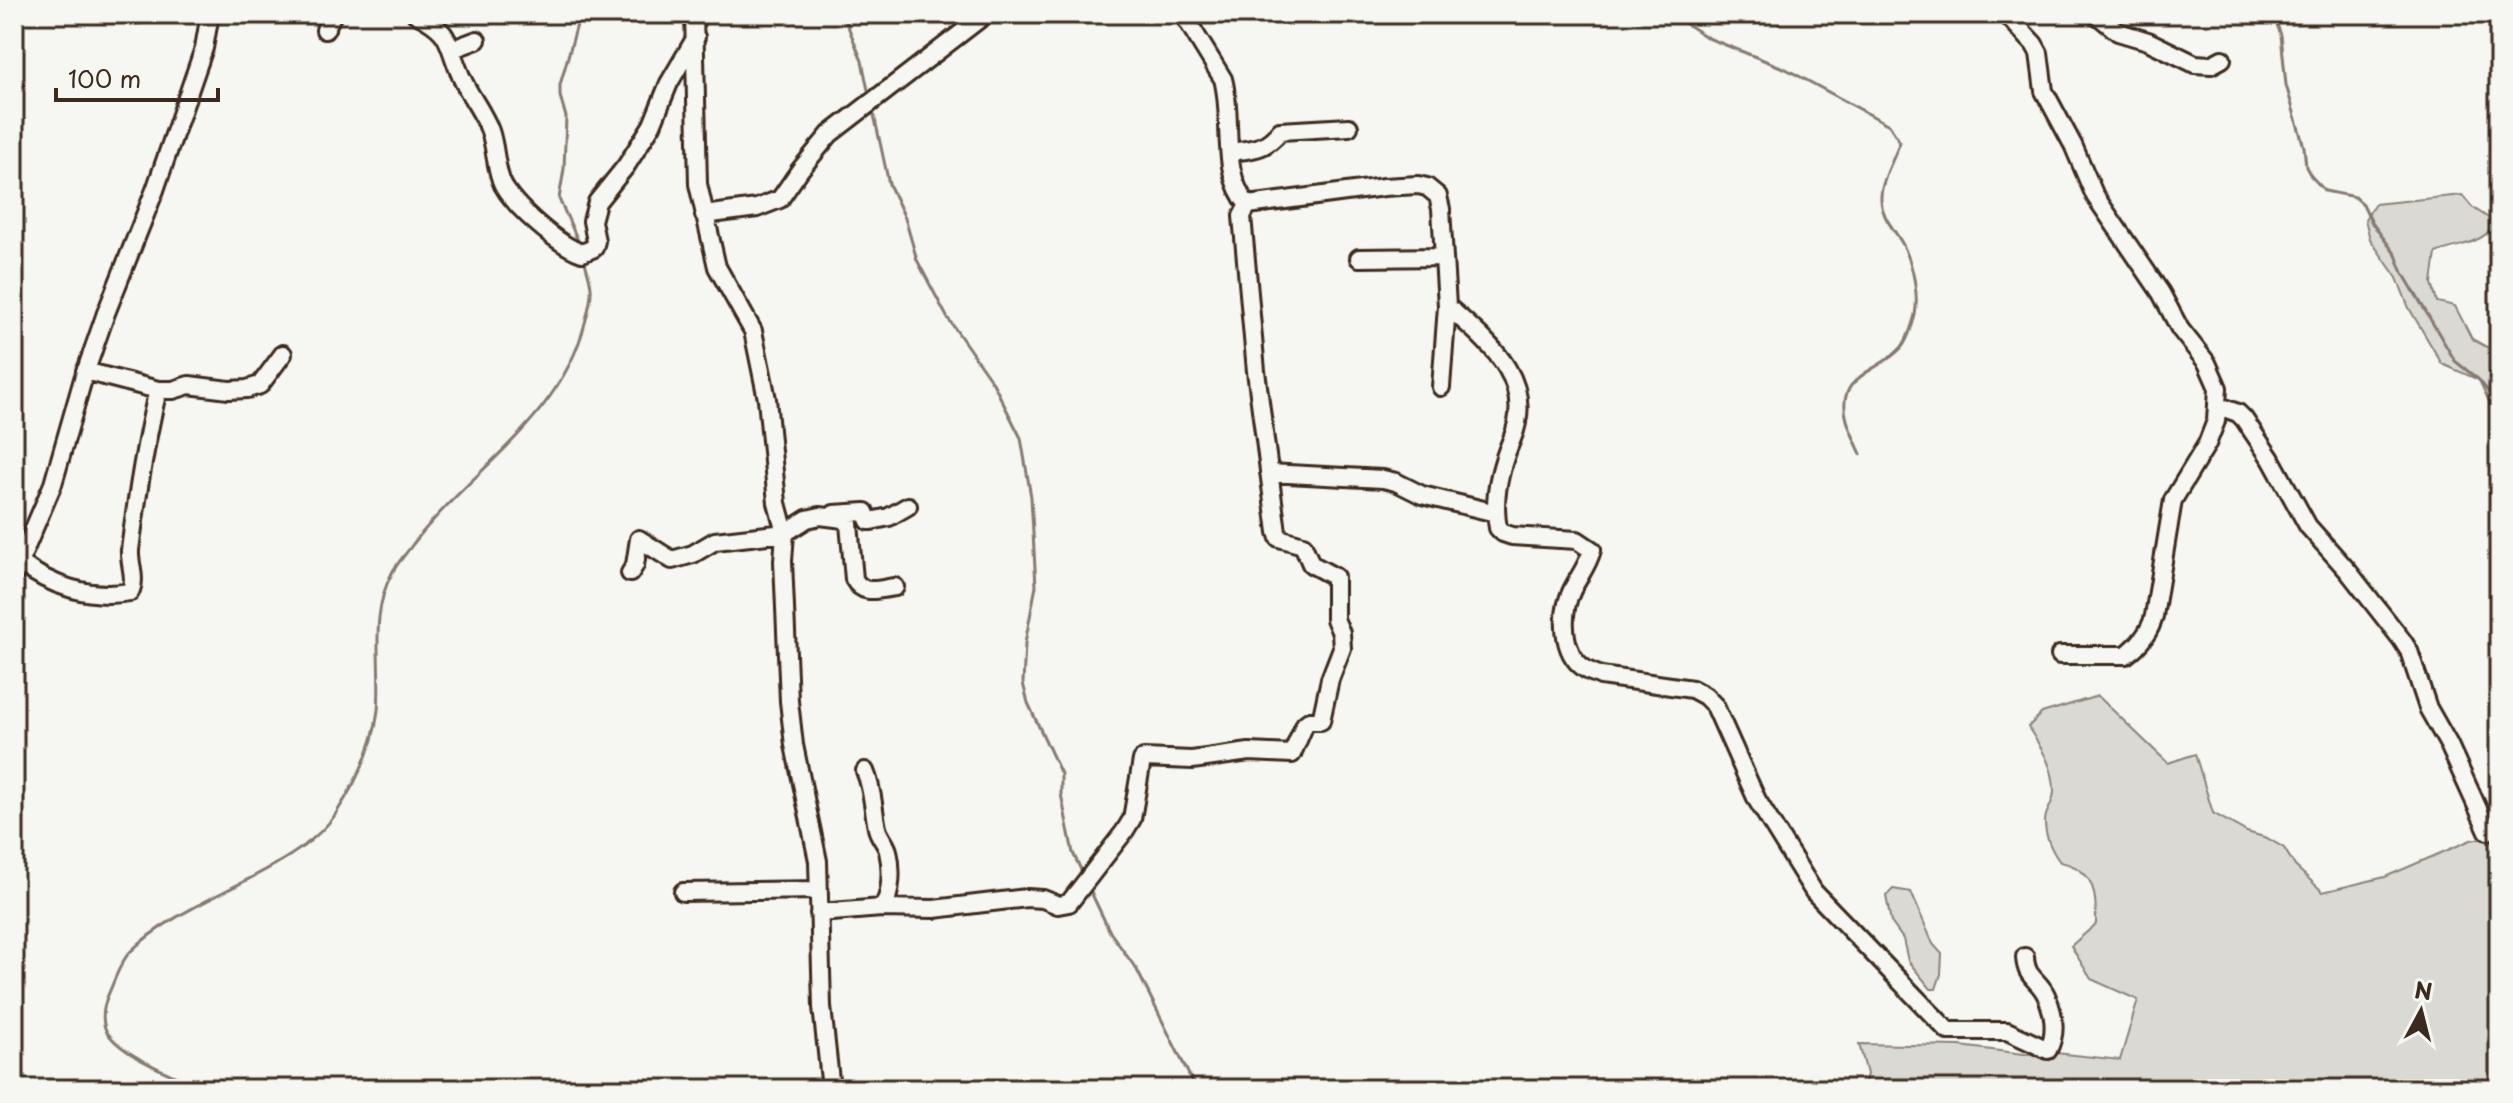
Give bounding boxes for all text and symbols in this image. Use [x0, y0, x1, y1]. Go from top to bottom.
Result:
scale bar [56, 52, 218, 102]
text: 100 m [68, 60, 141, 96]
north arrow [2381, 971, 2461, 1051]
text: N [2413, 972, 2434, 1007]

